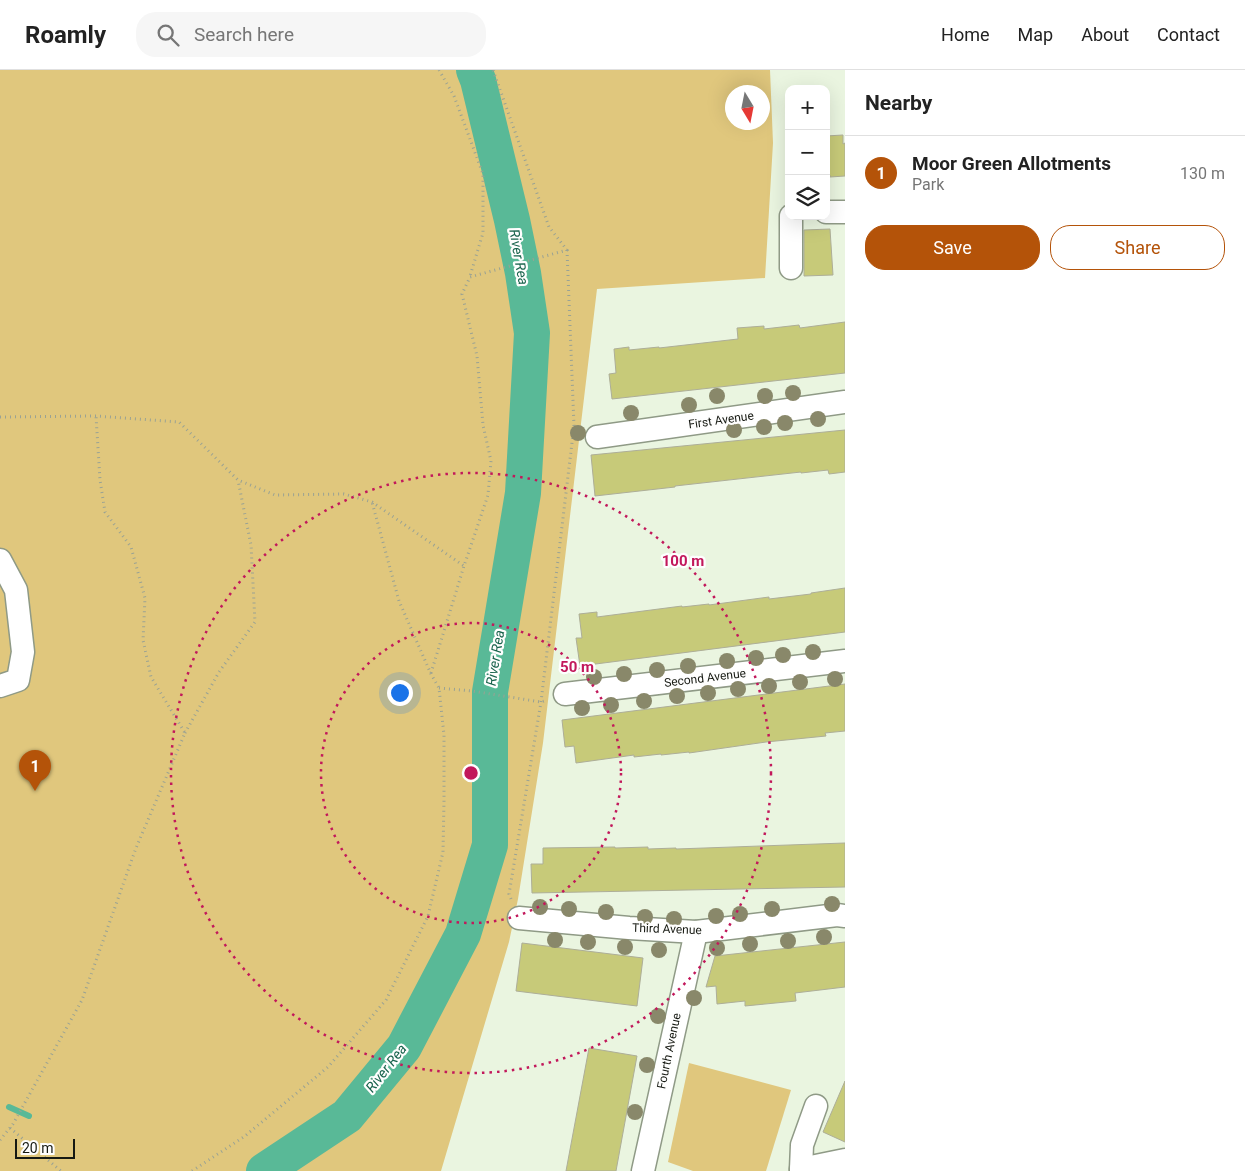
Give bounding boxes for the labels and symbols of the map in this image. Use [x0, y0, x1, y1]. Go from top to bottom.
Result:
north arrow [725, 85, 770, 130]
water label: River Rea [506, 228, 532, 286]
street label: First Avenue [687, 408, 755, 432]
text: 100 m [662, 552, 704, 570]
water label: River Rea [483, 629, 507, 687]
text: 50 m [560, 658, 594, 676]
street label: Second Avenue [663, 666, 747, 690]
your location [387, 680, 413, 706]
pin: 1 [19, 750, 51, 791]
centre of rings [462, 764, 480, 782]
street label: Third Avenue [632, 921, 702, 937]
street label: Fourth Avenue [654, 1012, 684, 1090]
water label: River Rea [362, 1041, 410, 1095]
scale bar [15, 1136, 75, 1159]

